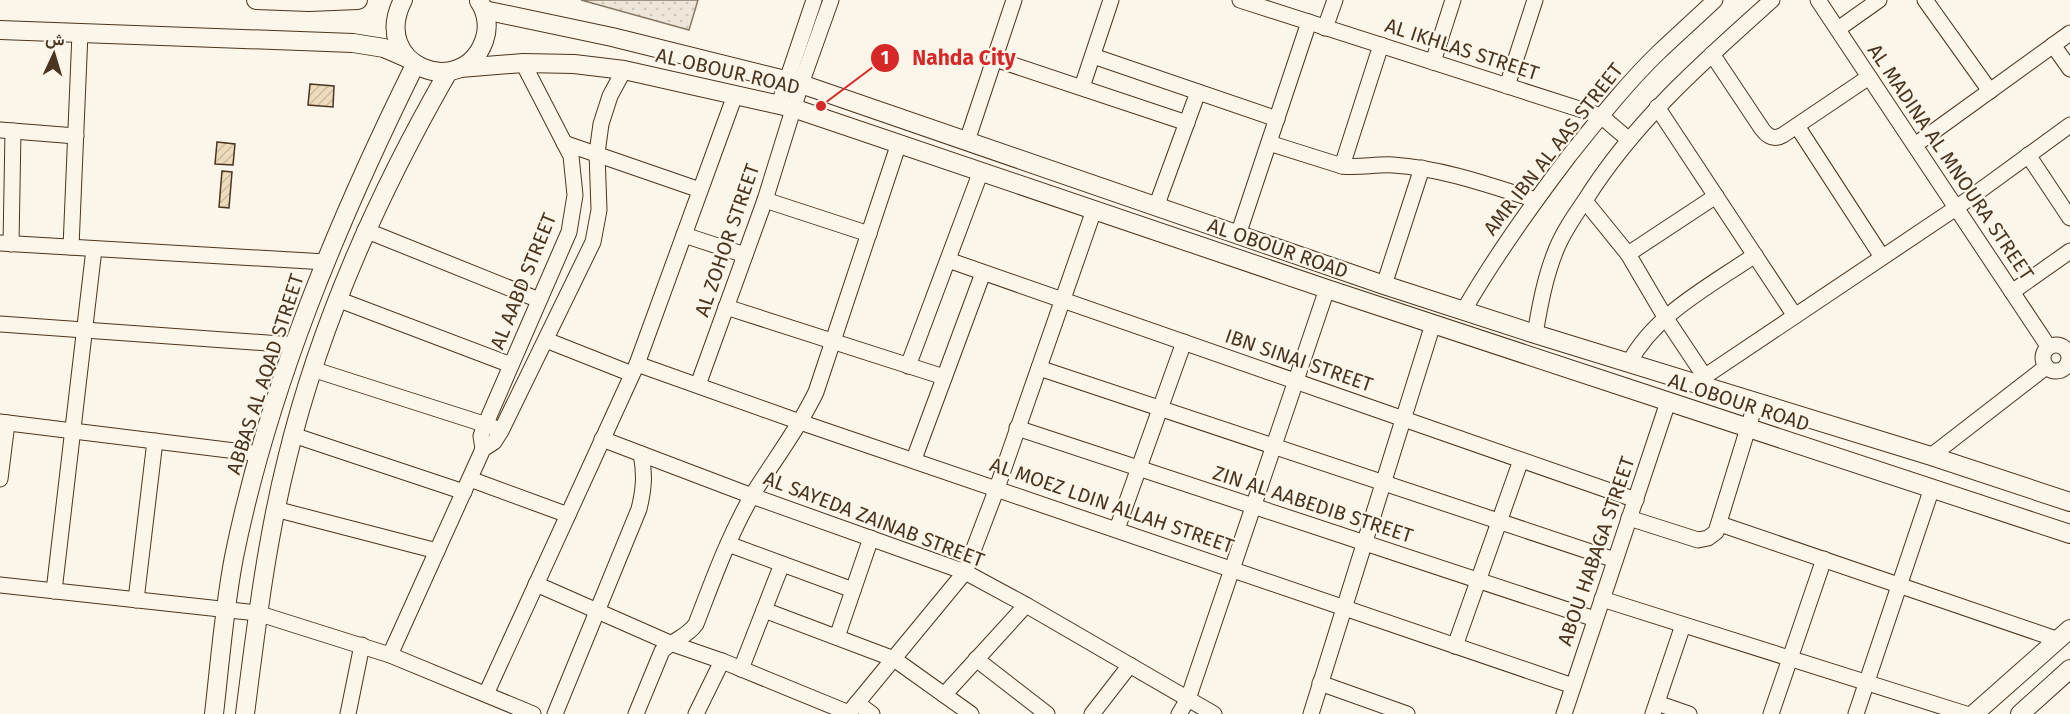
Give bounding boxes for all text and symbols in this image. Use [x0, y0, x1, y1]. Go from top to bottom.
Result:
street label: AL IKHLAS STREET [1382, 13, 1543, 85]
north arrow [24, 24, 84, 84]
text: ش [45, 29, 65, 50]
callout: Nahda City [870, 38, 1028, 77]
street label: AL MADINA AL MNOURA STREET [1863, 39, 2039, 285]
street label: AL OBOUR ROAD [654, 43, 802, 99]
text: Nahda City [912, 45, 1016, 71]
text: 1 [881, 47, 889, 69]
street label: AMR IBN AL AAS STREET [1478, 58, 1628, 240]
street label: AL ZOHOR STREET [690, 160, 765, 320]
street label: AL AABD STREET [485, 209, 561, 353]
street label: AL OBOUR ROAD [1205, 213, 1351, 283]
street label: ABBAS AL AQAD STREET [221, 270, 309, 477]
street label: IBN SINAI STREET [1222, 323, 1377, 397]
street label: AL OBOUR ROAD [1665, 368, 1813, 436]
street label: AL MOEZ LDIN ALLAH STREET [987, 452, 1238, 558]
street label: ABOU HABAGA STREET [1552, 453, 1640, 649]
street label: ZIN AL AABEDIB STREET [1210, 460, 1417, 548]
street label: AL SAYEDA ZAINAB STREET [760, 466, 988, 572]

